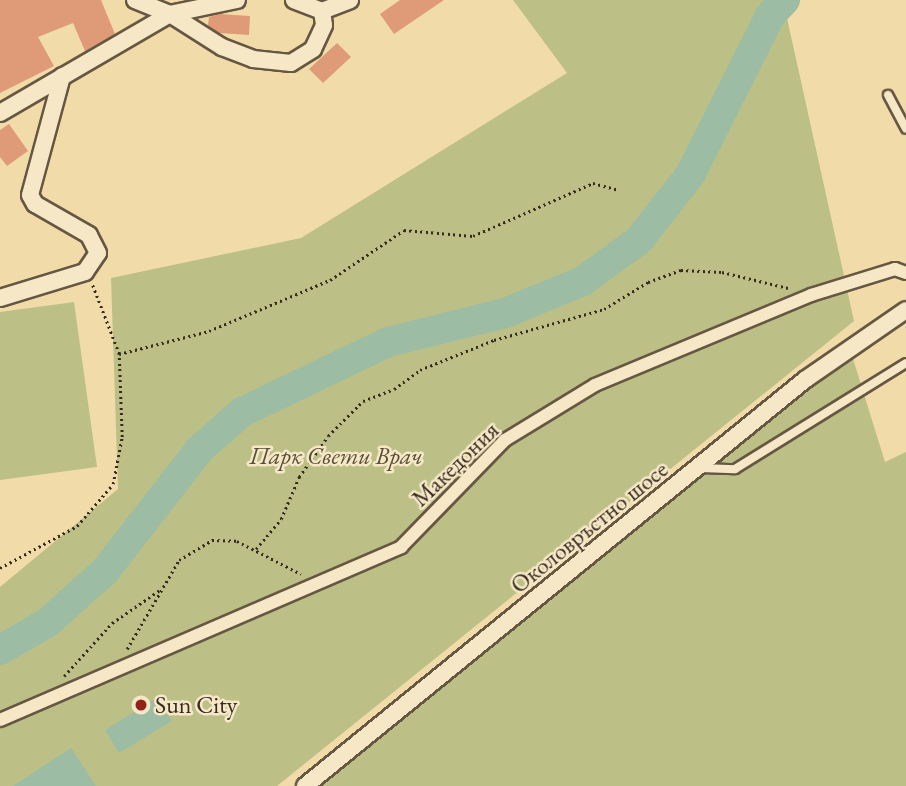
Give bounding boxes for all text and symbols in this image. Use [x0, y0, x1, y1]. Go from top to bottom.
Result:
street label: Македония [406, 416, 504, 512]
park label: Парк Свети Врач [250, 442, 422, 470]
street label: Околовръстно шосе [505, 455, 673, 599]
place label: Sun City [155, 691, 237, 719]
marker: Sun City [133, 697, 149, 713]

